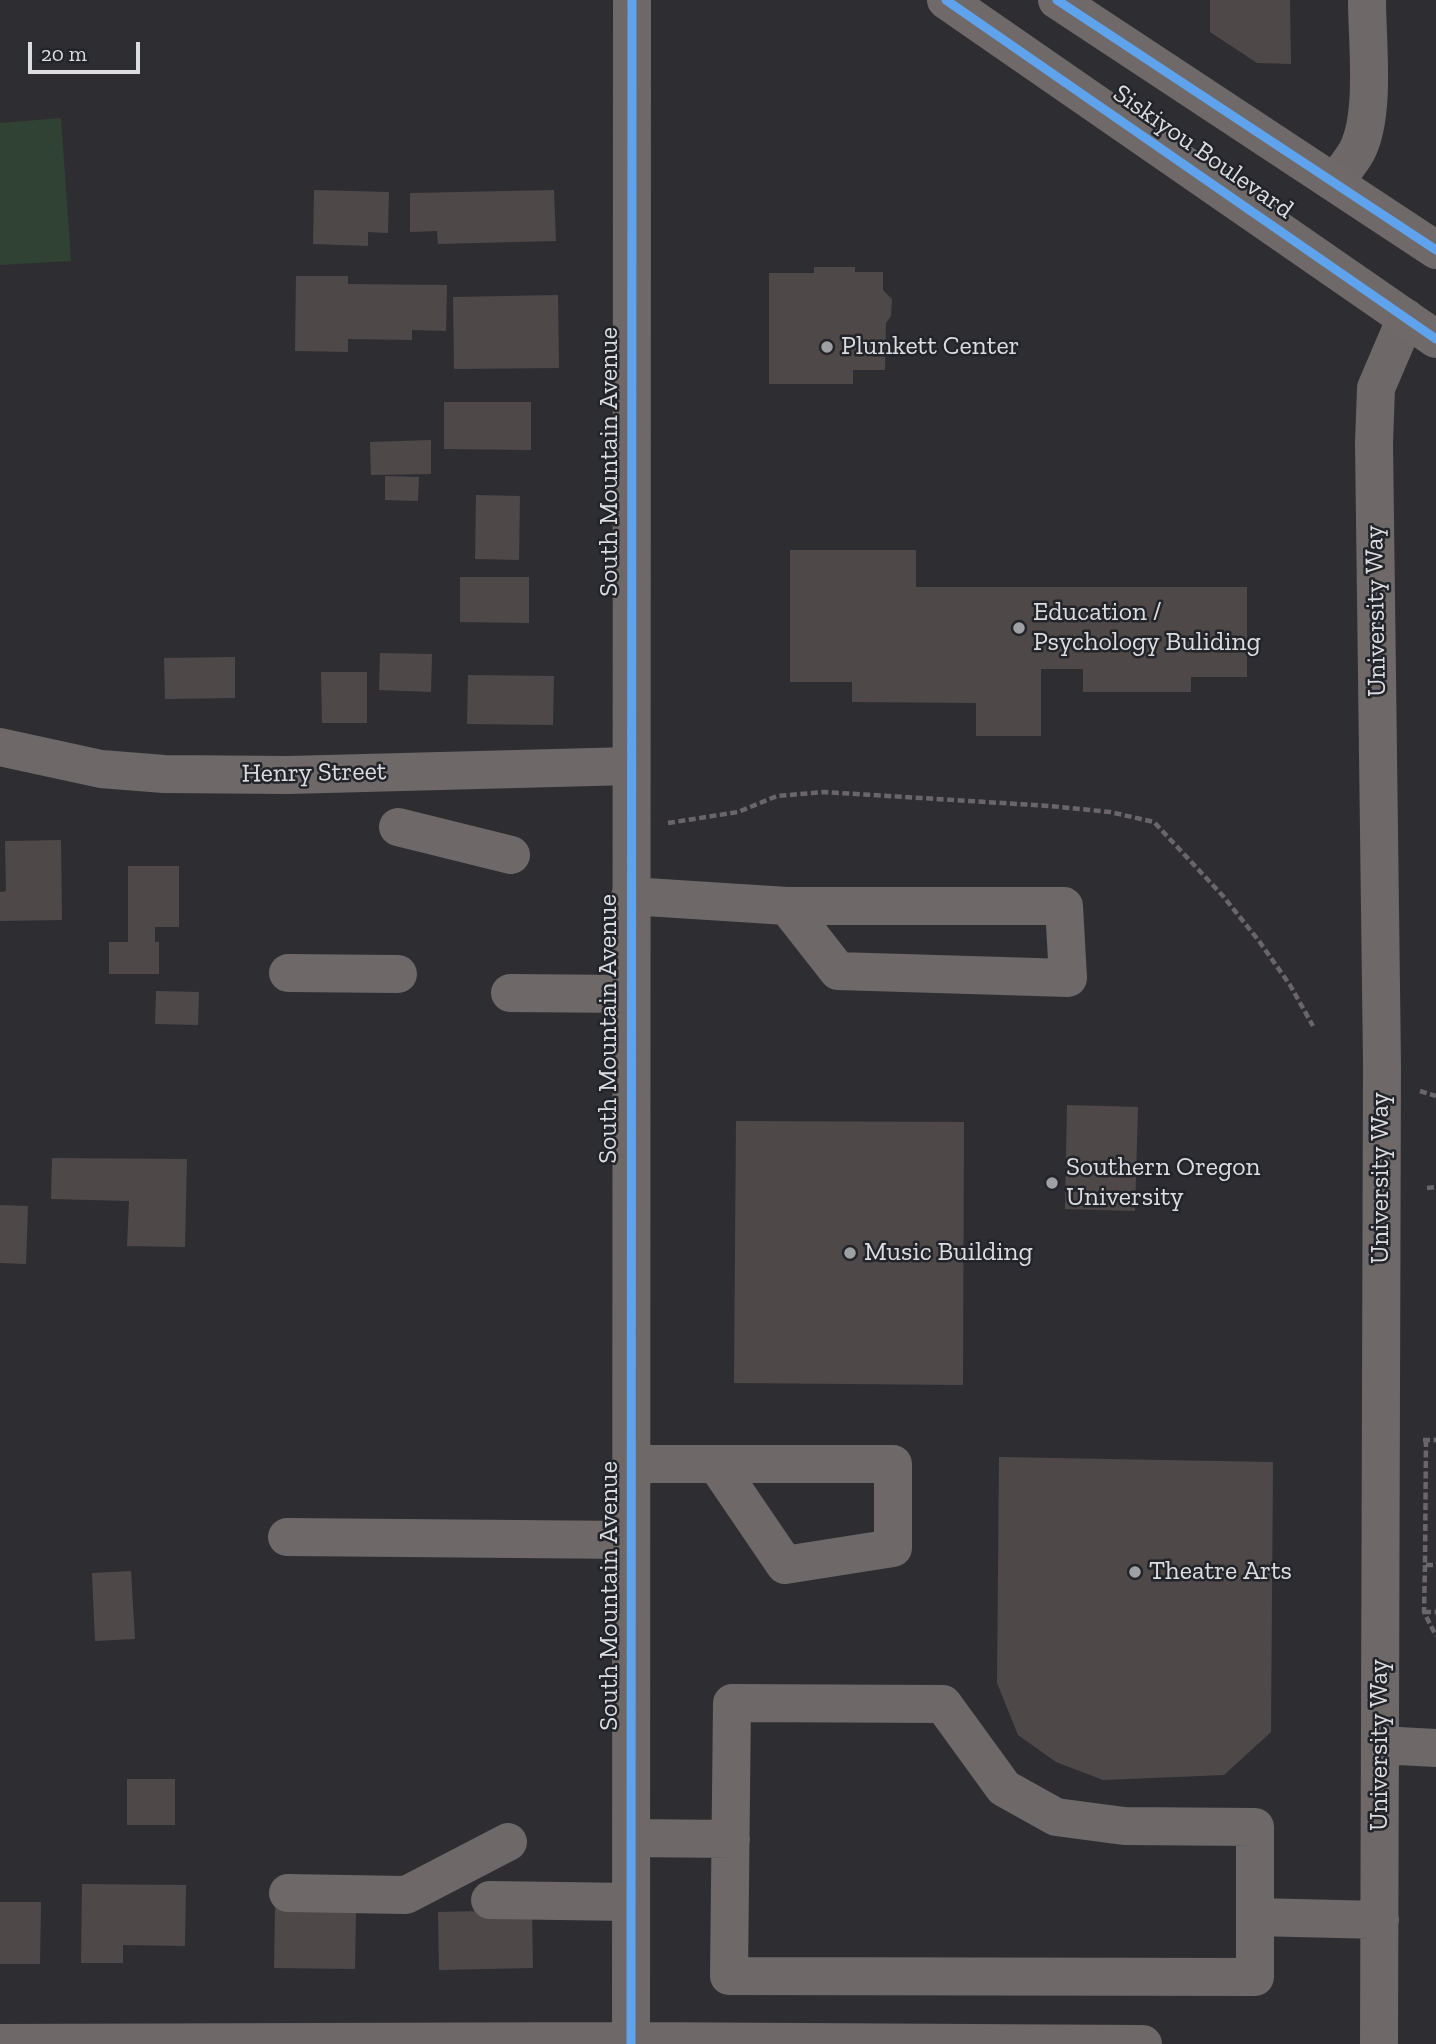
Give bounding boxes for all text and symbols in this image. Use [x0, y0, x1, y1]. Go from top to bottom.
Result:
scale bar [32, 28, 144, 72]
text: 20 m [41, 41, 87, 66]
street label: Siskiyou Boulevard [1107, 78, 1299, 226]
street label: South Mountain Avenue [594, 327, 626, 597]
place label: Plunkett Center [841, 331, 1020, 363]
marker: Plunkett Center [819, 339, 835, 355]
street label: University Way [1359, 525, 1393, 697]
place label: Education / Psychology Buliding [1033, 597, 1261, 658]
marker: Education / Psychology Buliding [1011, 620, 1027, 636]
street label: Henry Street [241, 756, 387, 790]
street label: South Mountain Avenue [593, 894, 625, 1164]
street label: University Way [1365, 1092, 1397, 1264]
place label: Southern Oregon University [1066, 1152, 1261, 1214]
marker: Southern Oregon University [1044, 1175, 1060, 1191]
place label: Music Building [864, 1237, 1033, 1269]
marker: Music Building [842, 1245, 858, 1261]
street label: South Mountain Avenue [594, 1461, 626, 1731]
place label: Theatre Arts [1149, 1556, 1292, 1588]
marker: Theatre Arts [1127, 1564, 1143, 1580]
street label: University Way [1364, 1659, 1396, 1831]

